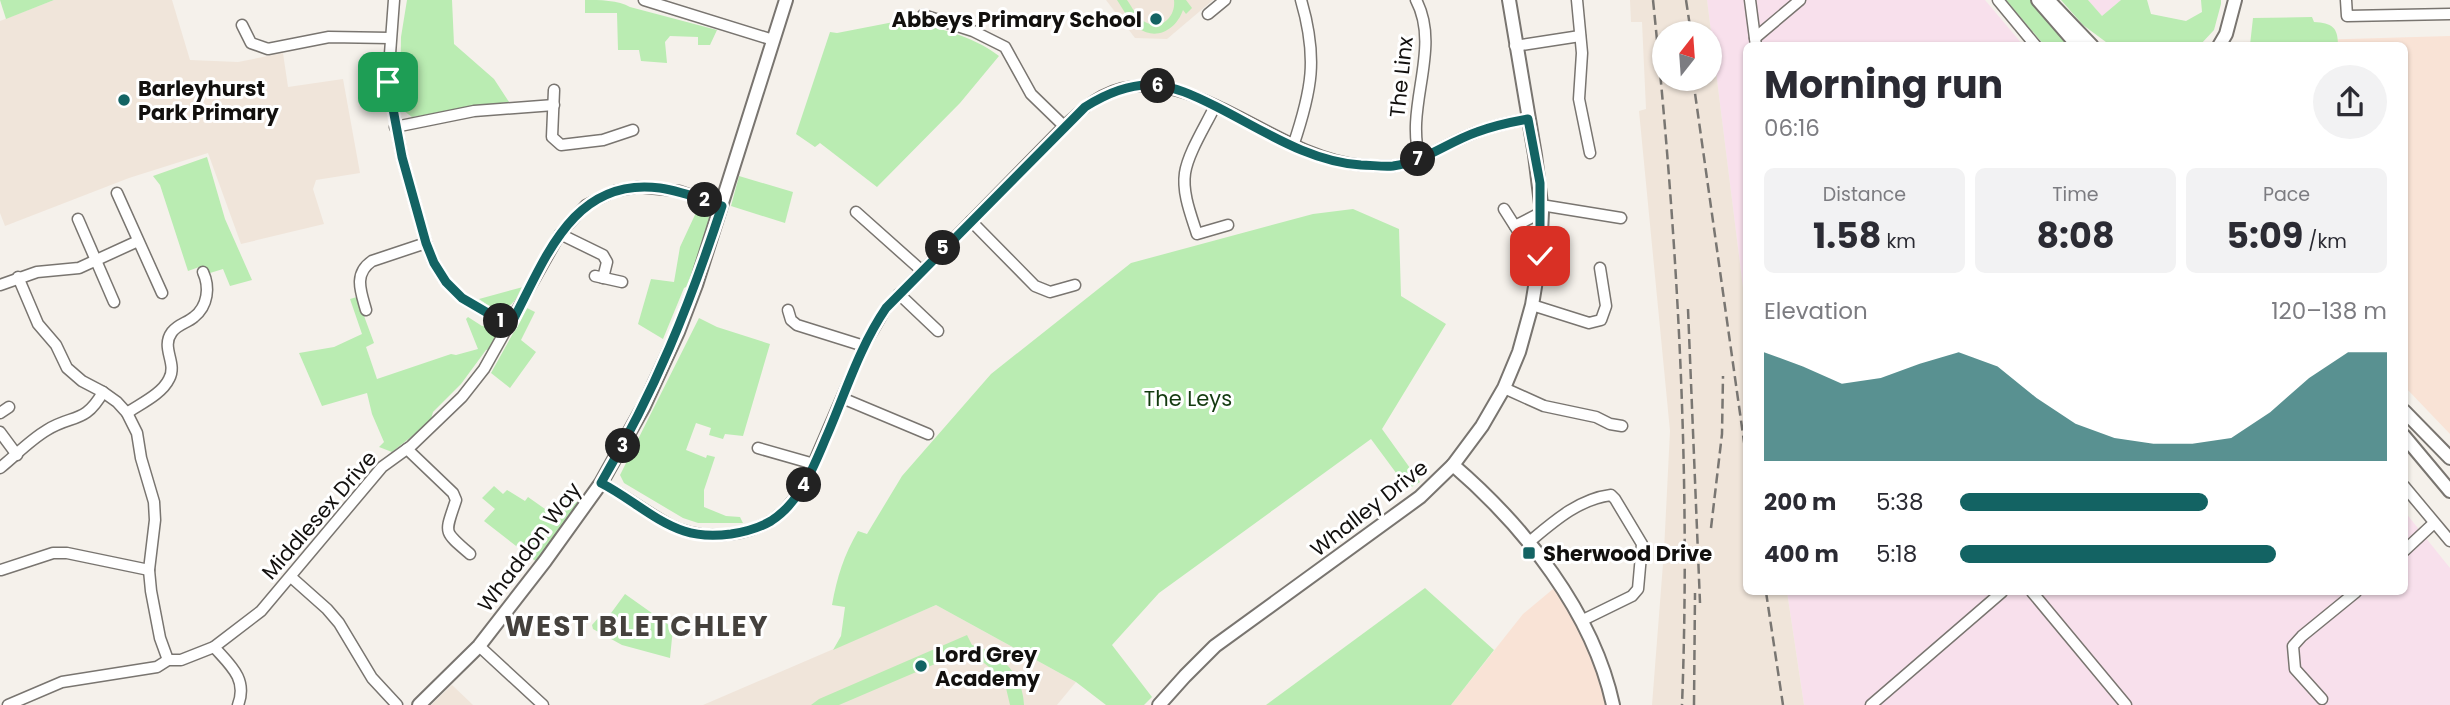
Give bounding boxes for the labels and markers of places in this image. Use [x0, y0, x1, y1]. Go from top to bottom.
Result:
place label: Abbeys Primary School [891, 5, 1142, 34]
marker: Abbeys Primary School [1148, 11, 1164, 27]
pin [358, 52, 418, 112]
pin: 6 [1140, 68, 1176, 104]
place label: Barleyhurst Park Primary [138, 74, 280, 127]
marker: Barleyhurst Park Primary [116, 92, 132, 108]
pin: 7 [1400, 142, 1436, 176]
pin: 2 [688, 182, 722, 218]
pin [1510, 226, 1570, 286]
pin: 5 [926, 230, 960, 266]
pin: 1 [484, 304, 518, 338]
pin: 3 [606, 428, 640, 464]
pin: 4 [786, 468, 822, 503]
place label: Sherwood Drive [1543, 539, 1712, 568]
marker: Sherwood Drive [1521, 545, 1537, 561]
place label: Lord Grey Academy [935, 640, 1041, 693]
marker: Lord Grey Academy [913, 658, 929, 674]

